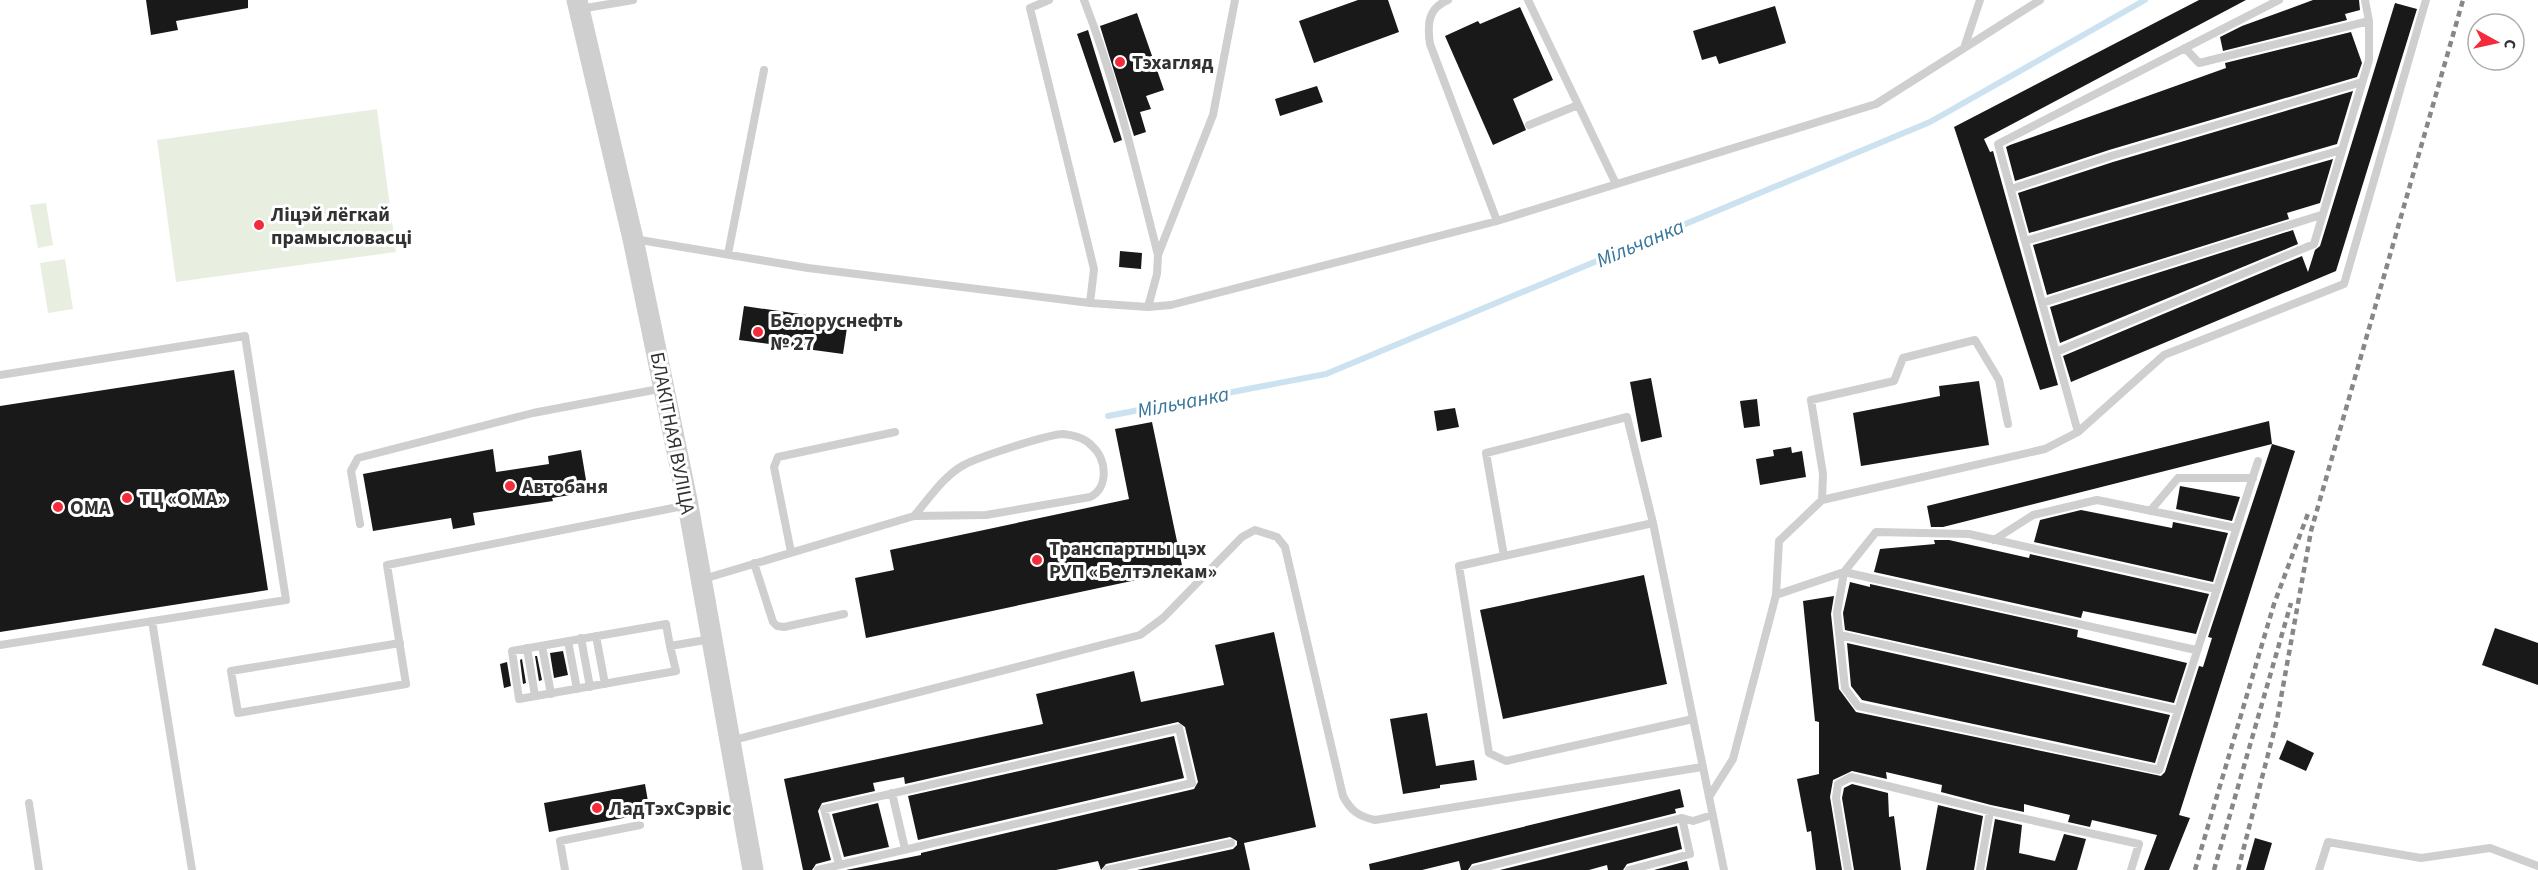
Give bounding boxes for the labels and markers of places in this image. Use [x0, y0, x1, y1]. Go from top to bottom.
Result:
place label: Тэхагляд [1132, 49, 1214, 77]
marker: Тэхагляд [1113, 55, 1127, 69]
place label: Ліцэй лёгкай прамысловасці [270, 201, 412, 252]
marker: Ліцэй лёгкай прамысловасці [252, 218, 266, 232]
place label: Белоруснефть № 27 [770, 307, 903, 358]
marker: Белоруснефть № 27 [751, 325, 765, 339]
place label: Автобаня [521, 473, 608, 501]
marker: Автобаня [503, 479, 517, 493]
place label: ТЦ «ОМА» [139, 485, 227, 513]
marker: ТЦ «ОМА» [120, 491, 134, 505]
place label: ОМА [70, 494, 111, 522]
marker: ОМА [51, 500, 65, 514]
place label: Транспартны цэх РУП «Белтэлекам» [1049, 535, 1217, 586]
marker: Транспартны цэх РУП «Белтэлекам» [1030, 553, 1044, 567]
place label: ЛадТэхСэрвіс [608, 795, 732, 823]
marker: ЛадТэхСэрвіс [590, 801, 604, 815]

